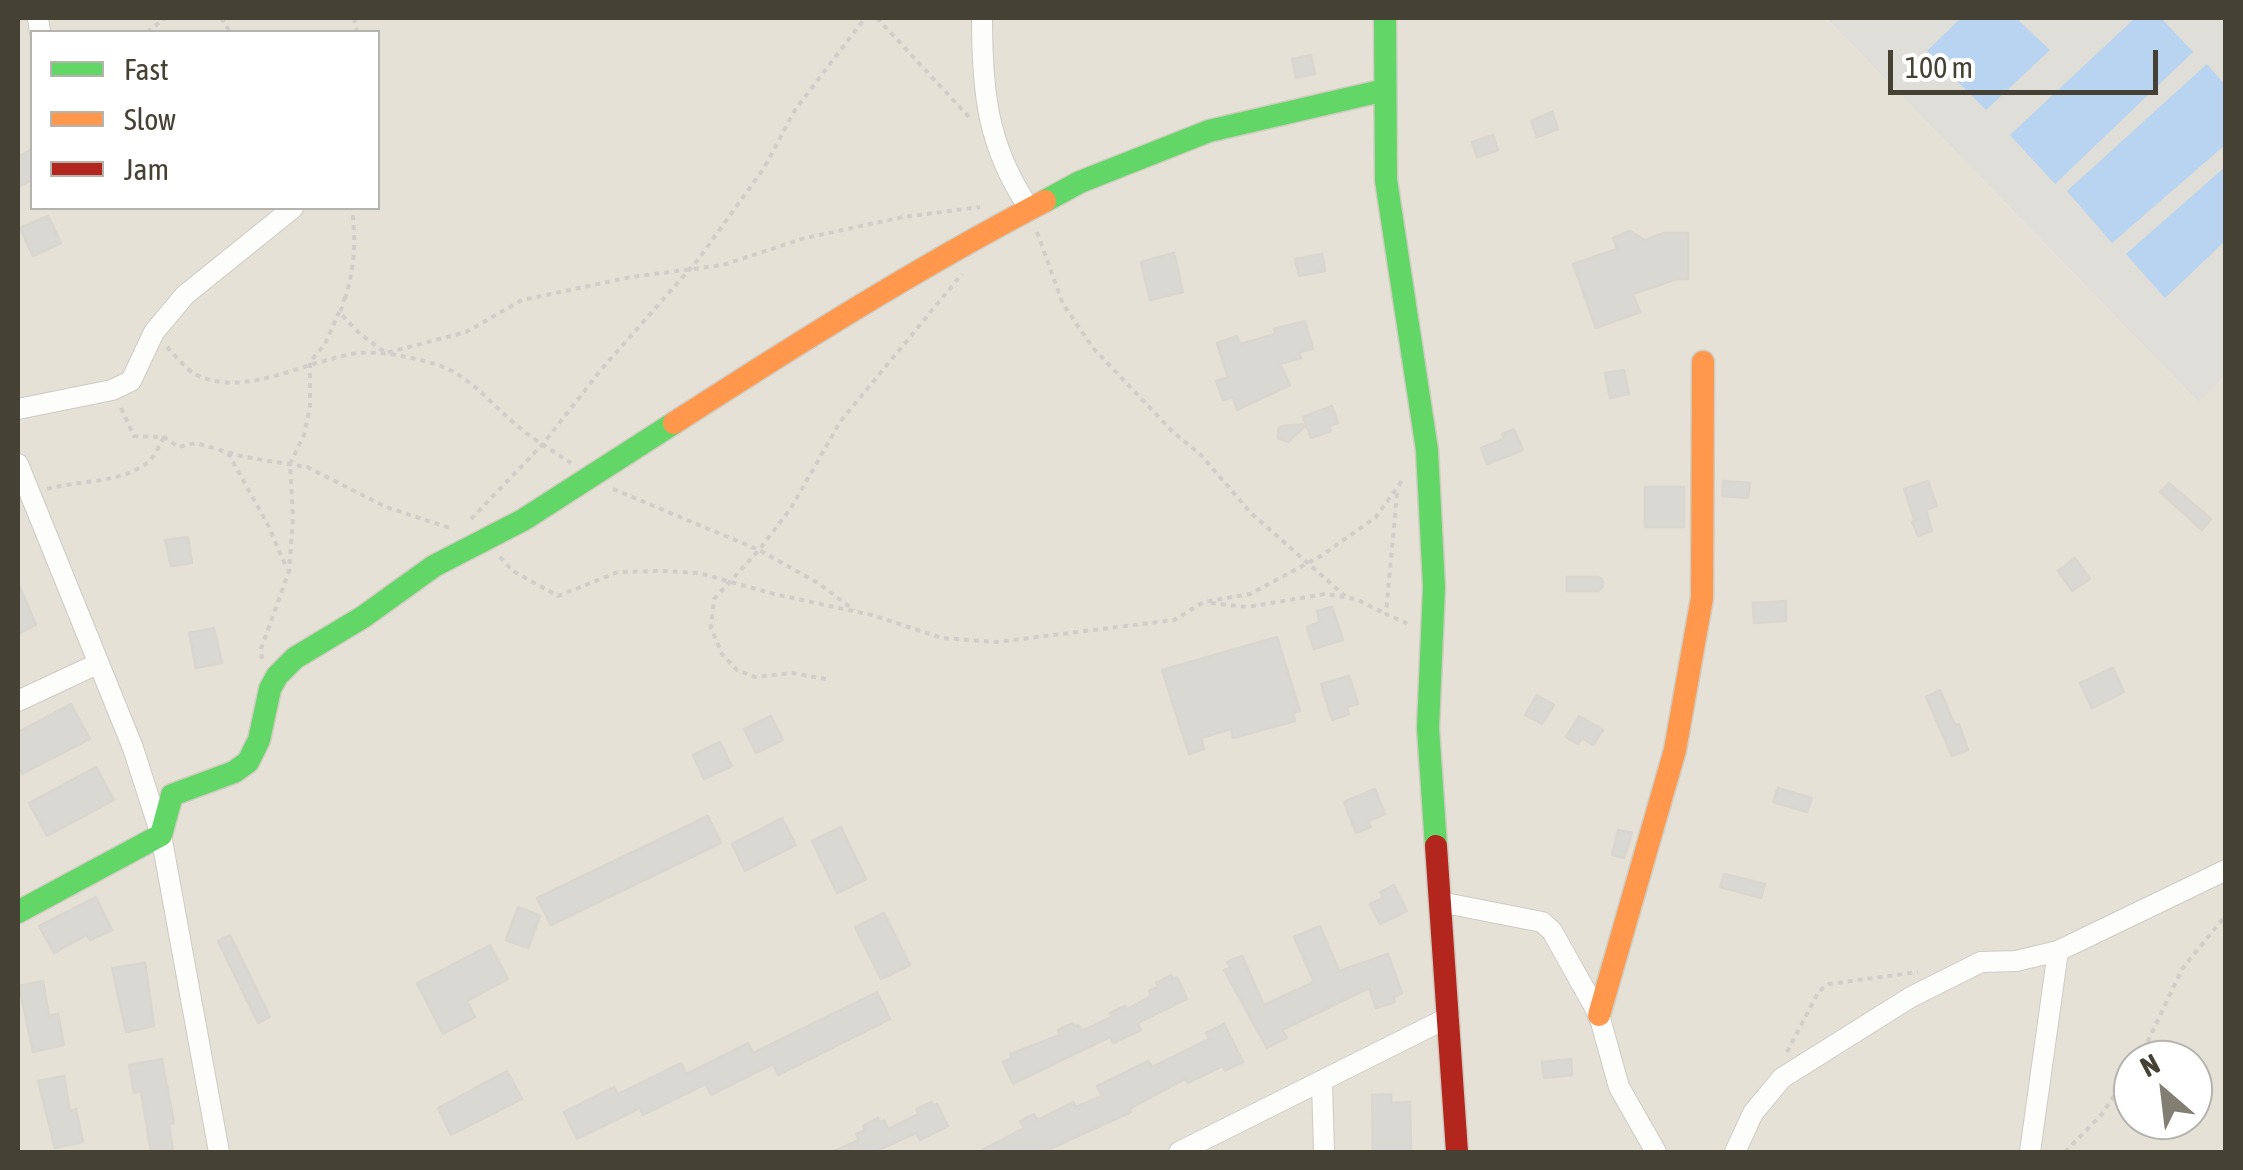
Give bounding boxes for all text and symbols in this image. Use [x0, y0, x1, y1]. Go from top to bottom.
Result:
legend [30, 30, 380, 210]
scale bar [1893, 30, 2163, 92]
text: 100 m [1905, 50, 1973, 84]
text: Fast [124, 52, 169, 86]
text: Slow [124, 102, 176, 136]
text: Jam [124, 152, 169, 186]
north arrow [2113, 1040, 2213, 1140]
text: N [2135, 1047, 2165, 1083]

